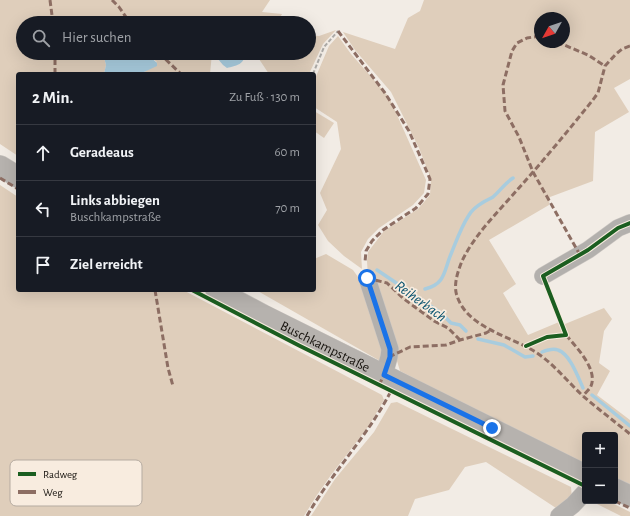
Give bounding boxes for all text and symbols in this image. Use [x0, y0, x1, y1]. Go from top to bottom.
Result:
north arrow [534, 12, 570, 48]
search box [16, 16, 316, 60]
icon: search [30, 27, 52, 49]
text: Hier suchen [62, 30, 132, 45]
text: 2 Min. [32, 89, 73, 106]
text: Zu Fuß · 130 m [229, 91, 300, 104]
icon: ahead [32, 142, 54, 164]
text: Geradeaus [70, 145, 134, 160]
text: 60 m [274, 146, 300, 159]
text: Links abbiegen [70, 193, 160, 208]
icon: left [32, 198, 54, 220]
text: 70 m [275, 202, 300, 215]
text: Buschkampstraße [70, 211, 161, 224]
icon: arrive [32, 254, 54, 276]
text: Ziel erreicht [70, 257, 143, 272]
route start [358, 269, 376, 287]
water label: Reiherbach [392, 278, 449, 325]
street label: Buschkampstraße [278, 319, 372, 375]
route end [483, 419, 501, 437]
map controls [582, 432, 618, 504]
button: + [582, 432, 618, 468]
legend [10, 460, 142, 506]
button: − [582, 468, 618, 504]
text: Radweg [43, 469, 78, 480]
text: Weg [43, 487, 63, 498]

